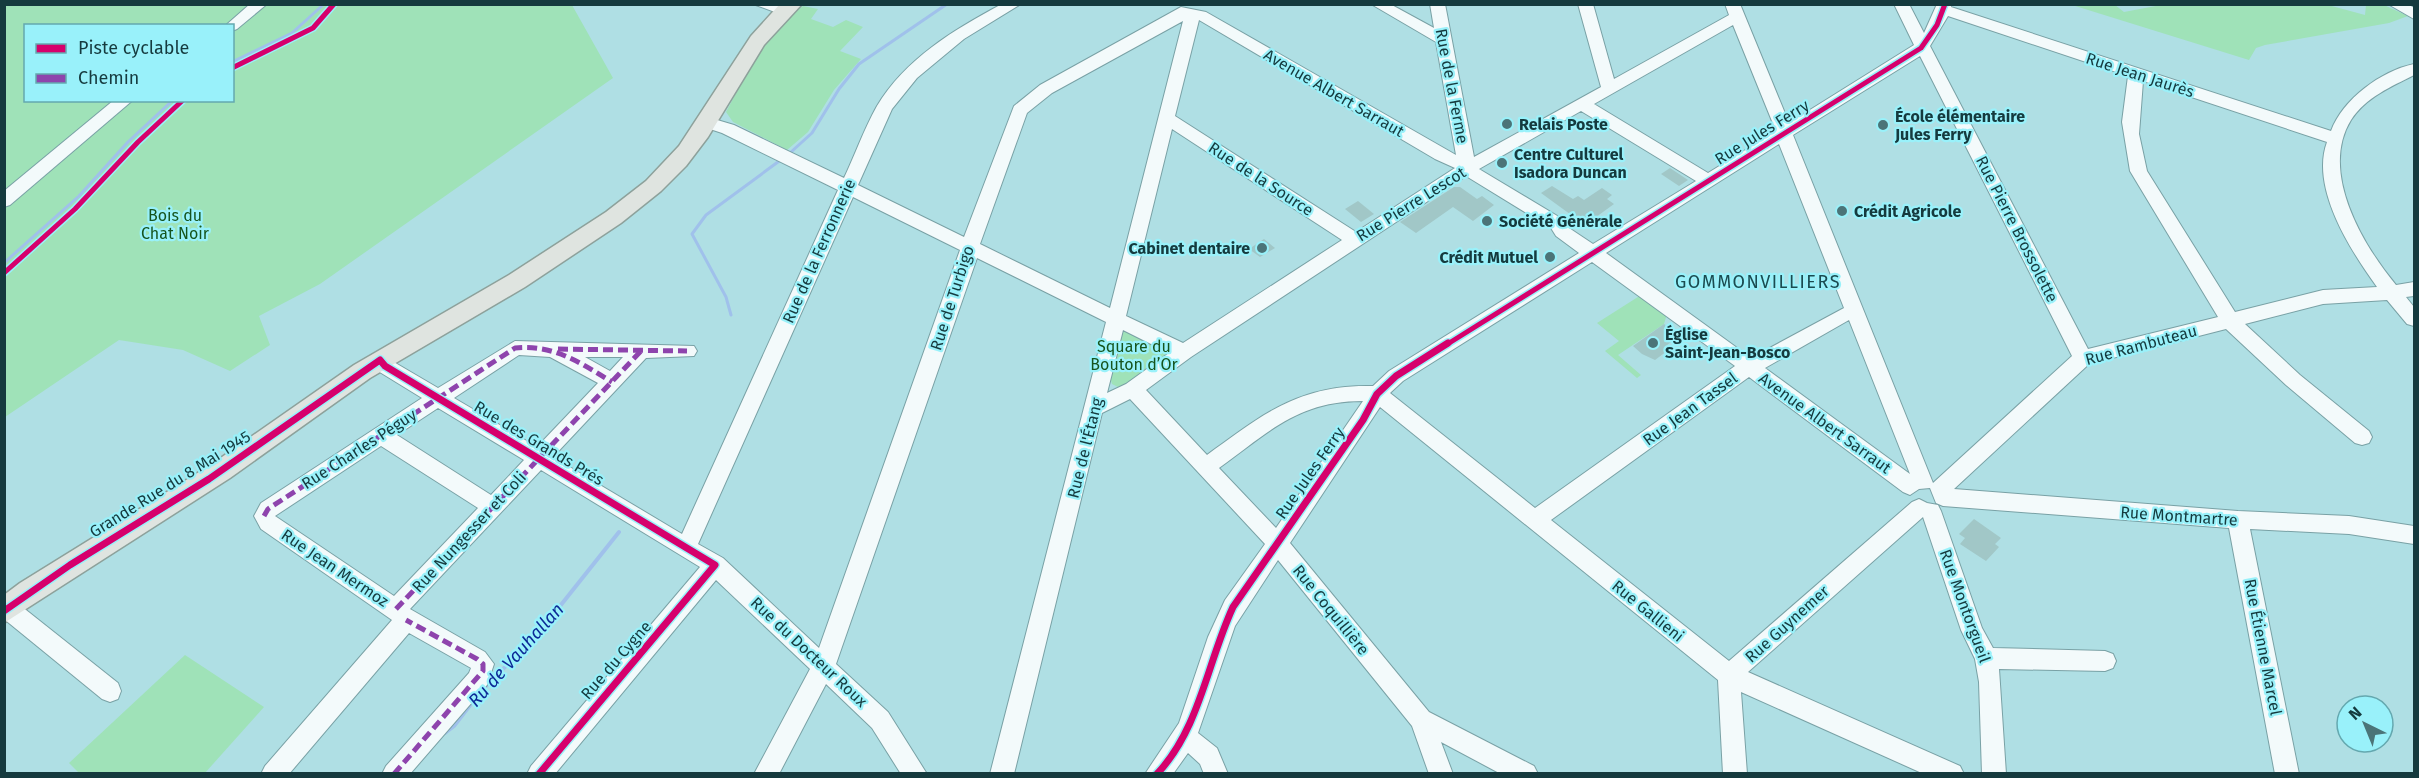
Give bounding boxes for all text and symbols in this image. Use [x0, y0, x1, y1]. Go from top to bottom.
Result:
legend [24, 24, 234, 102]
street label: Rue de la Ferme [1432, 27, 1472, 145]
text: Piste cyclable [78, 37, 189, 59]
street label: Avenue Albert Sarraut [1261, 45, 1408, 141]
street label: Rue Jean Jaurès [2084, 49, 2196, 101]
text: Chemin [78, 67, 139, 89]
street label: Rue Jules Ferry [1711, 95, 1813, 169]
place label: École élémentaire Jules Ferry [1894, 106, 2025, 144]
place label: Relais Poste [1519, 115, 1608, 134]
marker: Relais Poste [1500, 117, 1514, 131]
marker: École élémentaire Jules Ferry [1876, 118, 1890, 132]
street label: Rue de la Source [1205, 138, 1317, 220]
place label: Centre Culturel Isadora Duncan [1514, 145, 1627, 182]
street label: Rue Pierre Brossolette [1972, 153, 2062, 305]
marker: Centre Culturel Isadora Duncan [1495, 156, 1509, 170]
street label: Rue Pierre Lescot [1353, 163, 1469, 245]
street label: Rue de la Ferronnerie [779, 176, 859, 326]
place label: Crédit Agricole [1854, 202, 1961, 221]
marker: Crédit Agricole [1835, 204, 1849, 218]
park label: Bois du Chat Noir [141, 206, 210, 243]
place label: Société Générale [1499, 212, 1622, 231]
marker: Société Générale [1480, 214, 1494, 228]
place label: Cabinet dentaire [1128, 239, 1250, 258]
marker: Cabinet dentaire [1255, 241, 1269, 255]
street label: Rue de Turbigo [926, 243, 978, 353]
place label: Crédit Mutuel [1440, 248, 1538, 267]
marker: Crédit Mutuel [1543, 250, 1557, 264]
district label: GOMMONVILLIERS [1675, 271, 1841, 293]
street label: Rue Rambuteau [2083, 321, 2199, 369]
place label: Église Saint-Jean-Bosco [1665, 324, 1790, 362]
marker: Église Saint-Jean-Bosco [1646, 336, 1660, 350]
park label: Square du Bouton d’Or [1090, 337, 1178, 374]
street label: Rue Jean Tassel [1639, 368, 1741, 450]
street label: Avenue Albert Sarraut [1755, 369, 1895, 477]
street label: Rue de l'Étang [1062, 395, 1107, 500]
street label: Rue des Grands Prés [471, 397, 607, 489]
street label: Rue Charles Péguy [298, 405, 420, 493]
street label: Rue Jules Ferry [1271, 423, 1349, 522]
street label: Grande Rue du 8 Mai 1945 [86, 427, 254, 541]
street label: Rue Nungesser et Coli [408, 468, 530, 596]
street label: Rue Montmartre [2120, 502, 2238, 530]
street label: Rue Jean Mermoz [278, 525, 392, 611]
street label: Rue Montorgueil [1936, 547, 1994, 666]
street label: Rue Coquillière [1289, 561, 1373, 659]
street label: Rue Gallieni [1608, 576, 1688, 646]
street label: Rue Étienne Marcel [2240, 577, 2287, 717]
street label: Rue Guynemer [1741, 581, 1833, 667]
street label: Rue du Docteur Roux [747, 593, 871, 711]
water label: Ru de Vauhallan [464, 599, 568, 711]
street label: Rue du Cygne [577, 617, 655, 703]
north arrow [2335, 694, 2395, 754]
text: N [2345, 703, 2365, 724]

